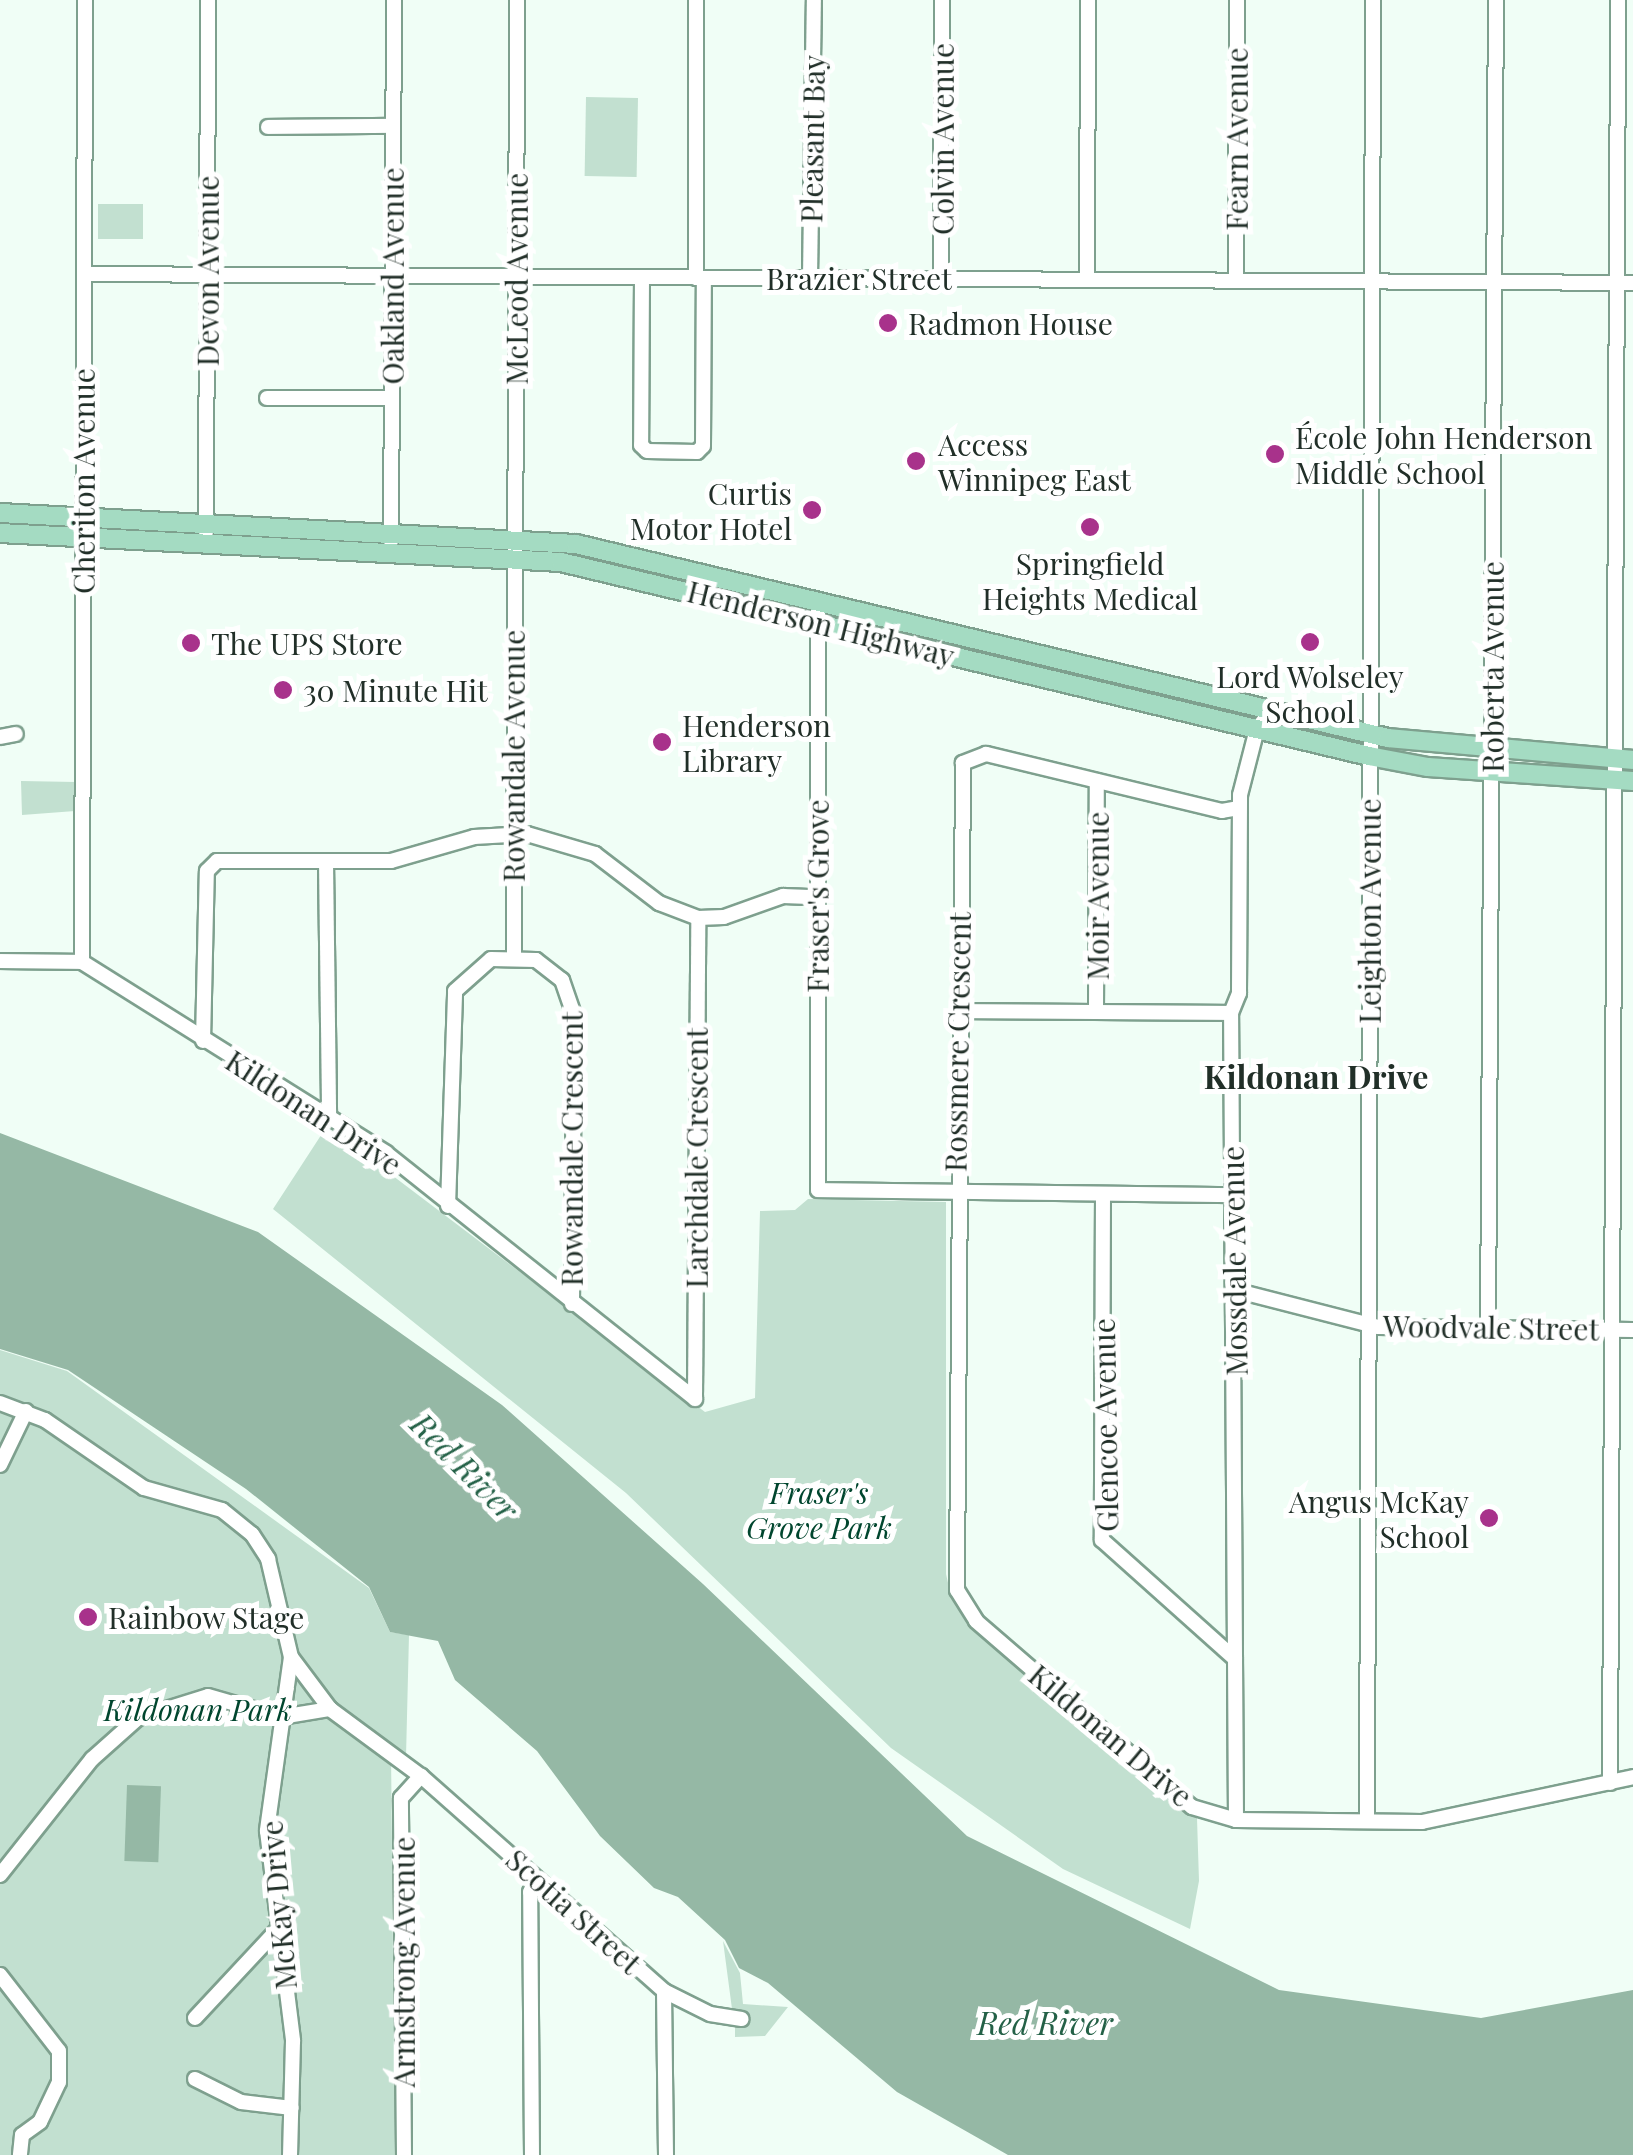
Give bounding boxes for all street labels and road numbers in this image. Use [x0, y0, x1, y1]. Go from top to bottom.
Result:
street label: Colvin Avenue [924, 42, 960, 236]
street label: Fearn Avenue [1218, 47, 1254, 231]
street label: Pleasant Bay [793, 54, 831, 224]
street label: Oakland Avenue [374, 167, 410, 385]
street label: McLeod Avenue [498, 172, 534, 386]
street label: Devon Avenue [189, 175, 225, 367]
street label: Brazier Street [766, 260, 952, 296]
street label: Cheriton Avenue [65, 367, 101, 595]
street label: Roberta Avenue [1474, 560, 1510, 774]
street label: Henderson Highway [684, 572, 958, 674]
street label: Rowandale Avenue [495, 629, 531, 883]
street label: Leighton Avenue [1351, 798, 1387, 1024]
street label: Fraser's Grove [799, 799, 835, 993]
street label: Moir Avenue [1079, 811, 1115, 981]
street label: Rossmere Crescent [937, 912, 977, 1172]
street label: Rowandale Crescent [553, 1011, 589, 1287]
street label: Larchdale Crescent [678, 1027, 714, 1289]
street label: Kildonan Drive [219, 1042, 409, 1182]
street label: Mossdale Avenue [1214, 1145, 1254, 1377]
street label: Woodvale Street [1383, 1307, 1599, 1347]
street label: Glencoe Avenue [1085, 1317, 1125, 1533]
street label: Kildonan Drive [1022, 1656, 1200, 1814]
street label: McKay Drive [253, 1818, 303, 1992]
street label: Armstrong Avenue [385, 1836, 421, 2088]
street label: Scotia Street [499, 1841, 649, 1981]

